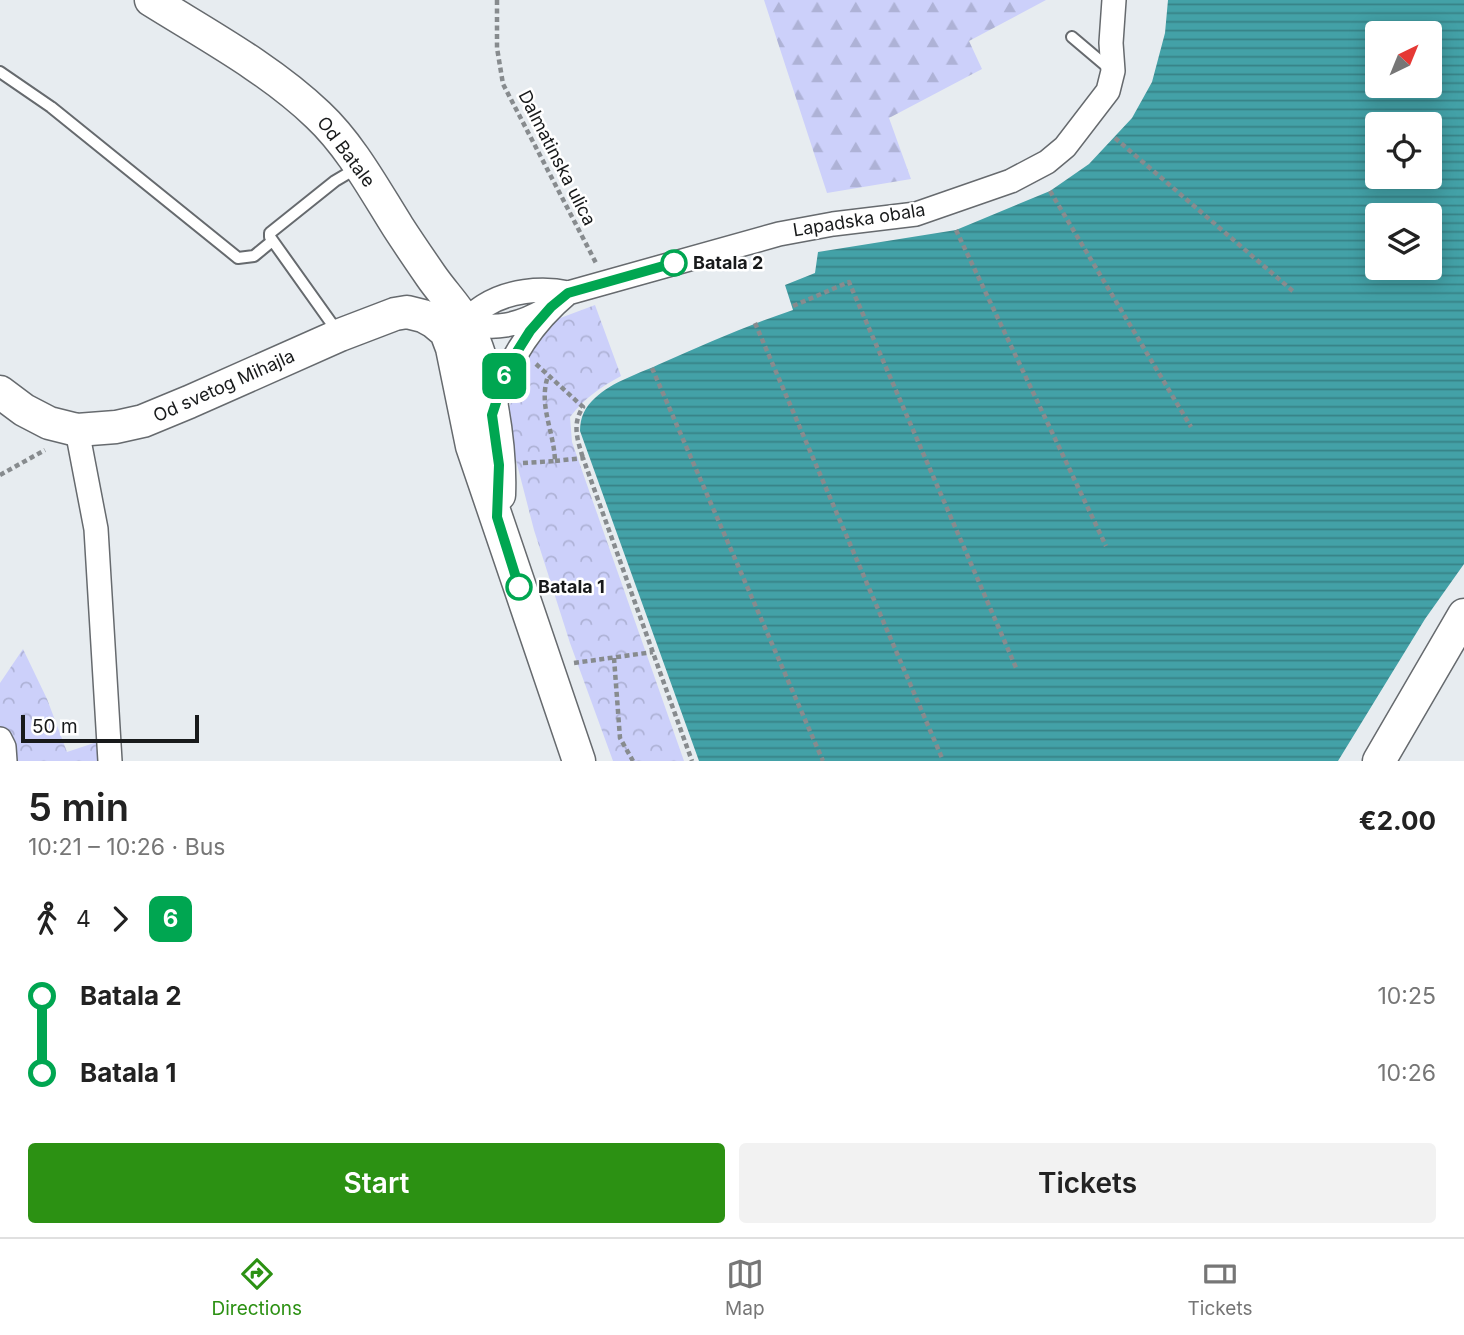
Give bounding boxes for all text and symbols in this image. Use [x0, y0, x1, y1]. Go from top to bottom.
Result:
north arrow [1365, 21, 1442, 98]
map controls [1365, 21, 1442, 280]
street label: Dalmatinska ulica [514, 87, 601, 229]
street label: Od Batale [313, 112, 380, 191]
button: locate [1365, 112, 1442, 189]
street label: Lapadska obala [791, 199, 927, 240]
button: layers [1365, 203, 1442, 280]
marker: Batala 2 [661, 250, 687, 276]
place label: Batala 2 [693, 252, 763, 273]
street label: Od svetog Mihajla [150, 345, 298, 426]
line badge: 6 [481, 353, 527, 399]
text: 6 [496, 361, 512, 390]
marker: Batala 1 [506, 574, 532, 600]
place label: Batala 1 [538, 576, 605, 597]
scale bar [21, 712, 200, 744]
text: 50 m [32, 715, 78, 738]
text: 5 min [28, 784, 129, 830]
text: €2.00 [1359, 805, 1436, 836]
text: 10:21 – 10:26 · Bus [28, 833, 225, 861]
icon: walk [28, 900, 66, 938]
icon: forward [101, 900, 139, 938]
text: 6 [163, 904, 178, 933]
text: 4 [76, 905, 91, 933]
text: Batala 2 [80, 980, 182, 1011]
text: 10:25 [1378, 982, 1436, 1010]
text: Batala 1 [80, 1057, 177, 1088]
text: 10:26 [1377, 1059, 1436, 1087]
button: Start [28, 1143, 725, 1223]
button: Tickets [739, 1143, 1436, 1223]
tab: Directions [212, 1255, 302, 1320]
tab: Map [725, 1255, 765, 1320]
tab: Tickets [1188, 1255, 1252, 1320]

